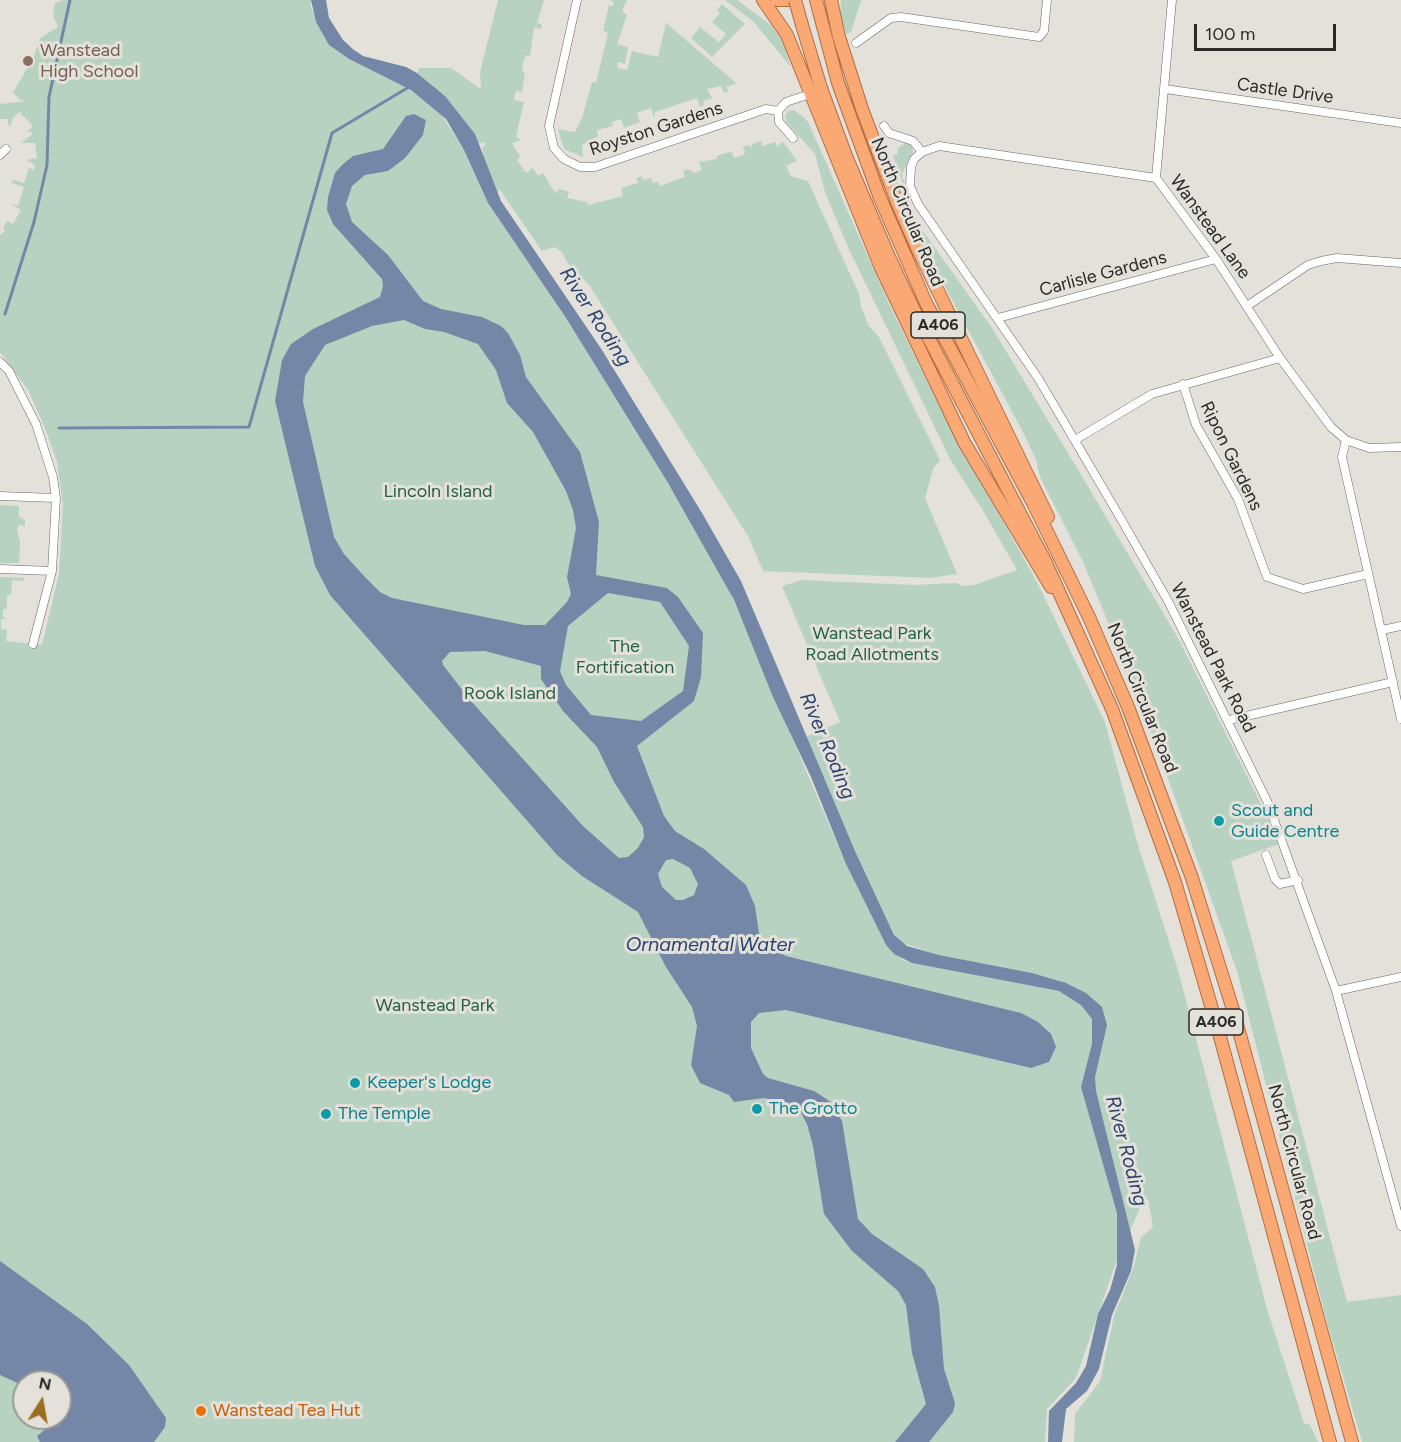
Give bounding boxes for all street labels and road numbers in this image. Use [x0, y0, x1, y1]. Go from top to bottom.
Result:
street label: Castle Drive [1235, 74, 1335, 108]
street label: Royston Gardens [587, 97, 725, 161]
street label: North Circular Road [866, 134, 948, 290]
street label: Wanstead Lane [1165, 171, 1255, 283]
street label: Carlisle Gardens [1037, 247, 1169, 301]
road number: A406 [911, 312, 965, 338]
street label: Ripon Gardens [1195, 398, 1267, 514]
street label: Wanstead Park Road [1166, 580, 1260, 736]
street label: North Circular Road [1102, 620, 1182, 776]
road number: A406 [1189, 1009, 1243, 1035]
street label: North Circular Road [1263, 1082, 1325, 1242]

